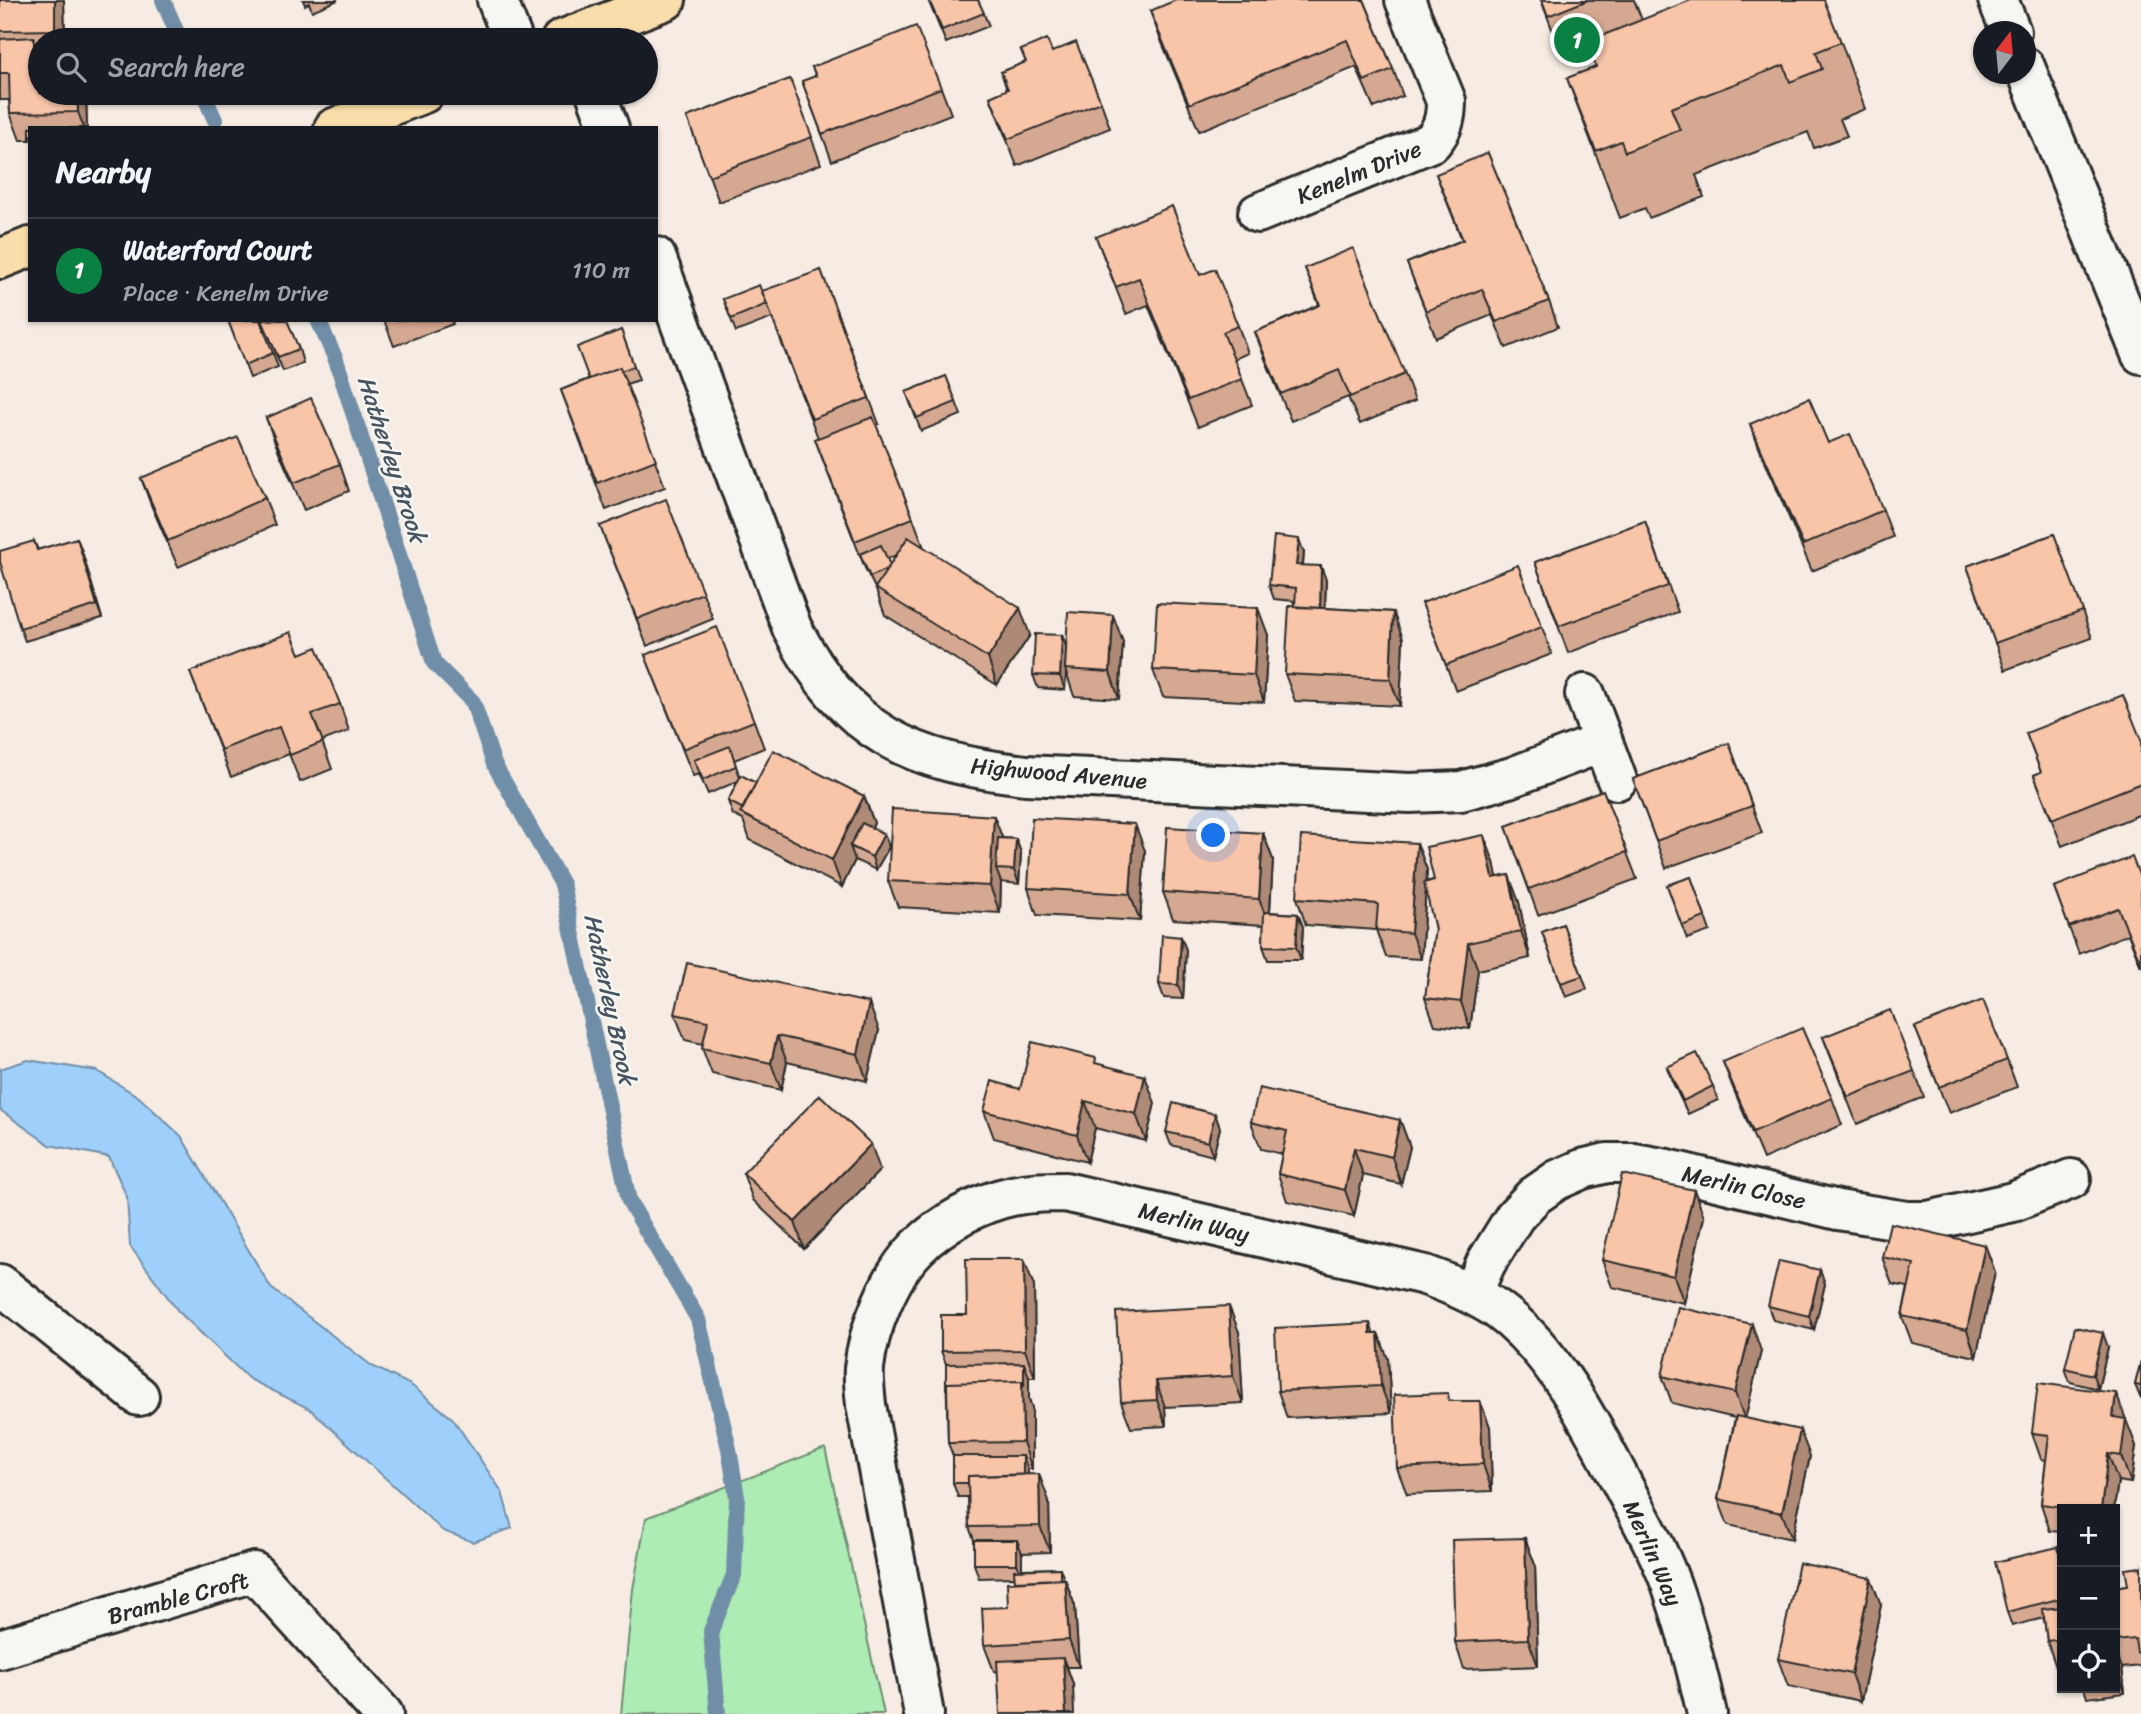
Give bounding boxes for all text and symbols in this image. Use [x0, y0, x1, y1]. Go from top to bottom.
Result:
pin: 1 [1554, 14, 1600, 66]
north arrow [1973, 21, 2036, 84]
search box [28, 28, 658, 105]
text: Search here [108, 44, 245, 90]
icon: search [52, 48, 90, 86]
street label: Kenelm Drive [1290, 129, 1428, 216]
text: Nearby [56, 145, 151, 199]
text: Waterford Court [123, 227, 312, 273]
text: 1 [74, 250, 84, 291]
text: 110 m [572, 250, 630, 291]
text: Place · Kenelm Drive [123, 273, 329, 314]
water label: Hatherley Brook [345, 370, 440, 551]
street label: Highwood Avenue [969, 745, 1149, 802]
your location [1196, 818, 1230, 852]
water label: Hatherley Brook [571, 910, 649, 1091]
street label: Merlin Close [1678, 1153, 1810, 1222]
street label: Merlin Way [1134, 1190, 1253, 1255]
street label: Merlin Way [1611, 1493, 1694, 1613]
map controls [2057, 1504, 2120, 1693]
button: + [2057, 1504, 2120, 1567]
street label: Bramble Croft [103, 1560, 254, 1637]
button: − [2057, 1567, 2120, 1630]
button: locate [2057, 1630, 2120, 1693]

